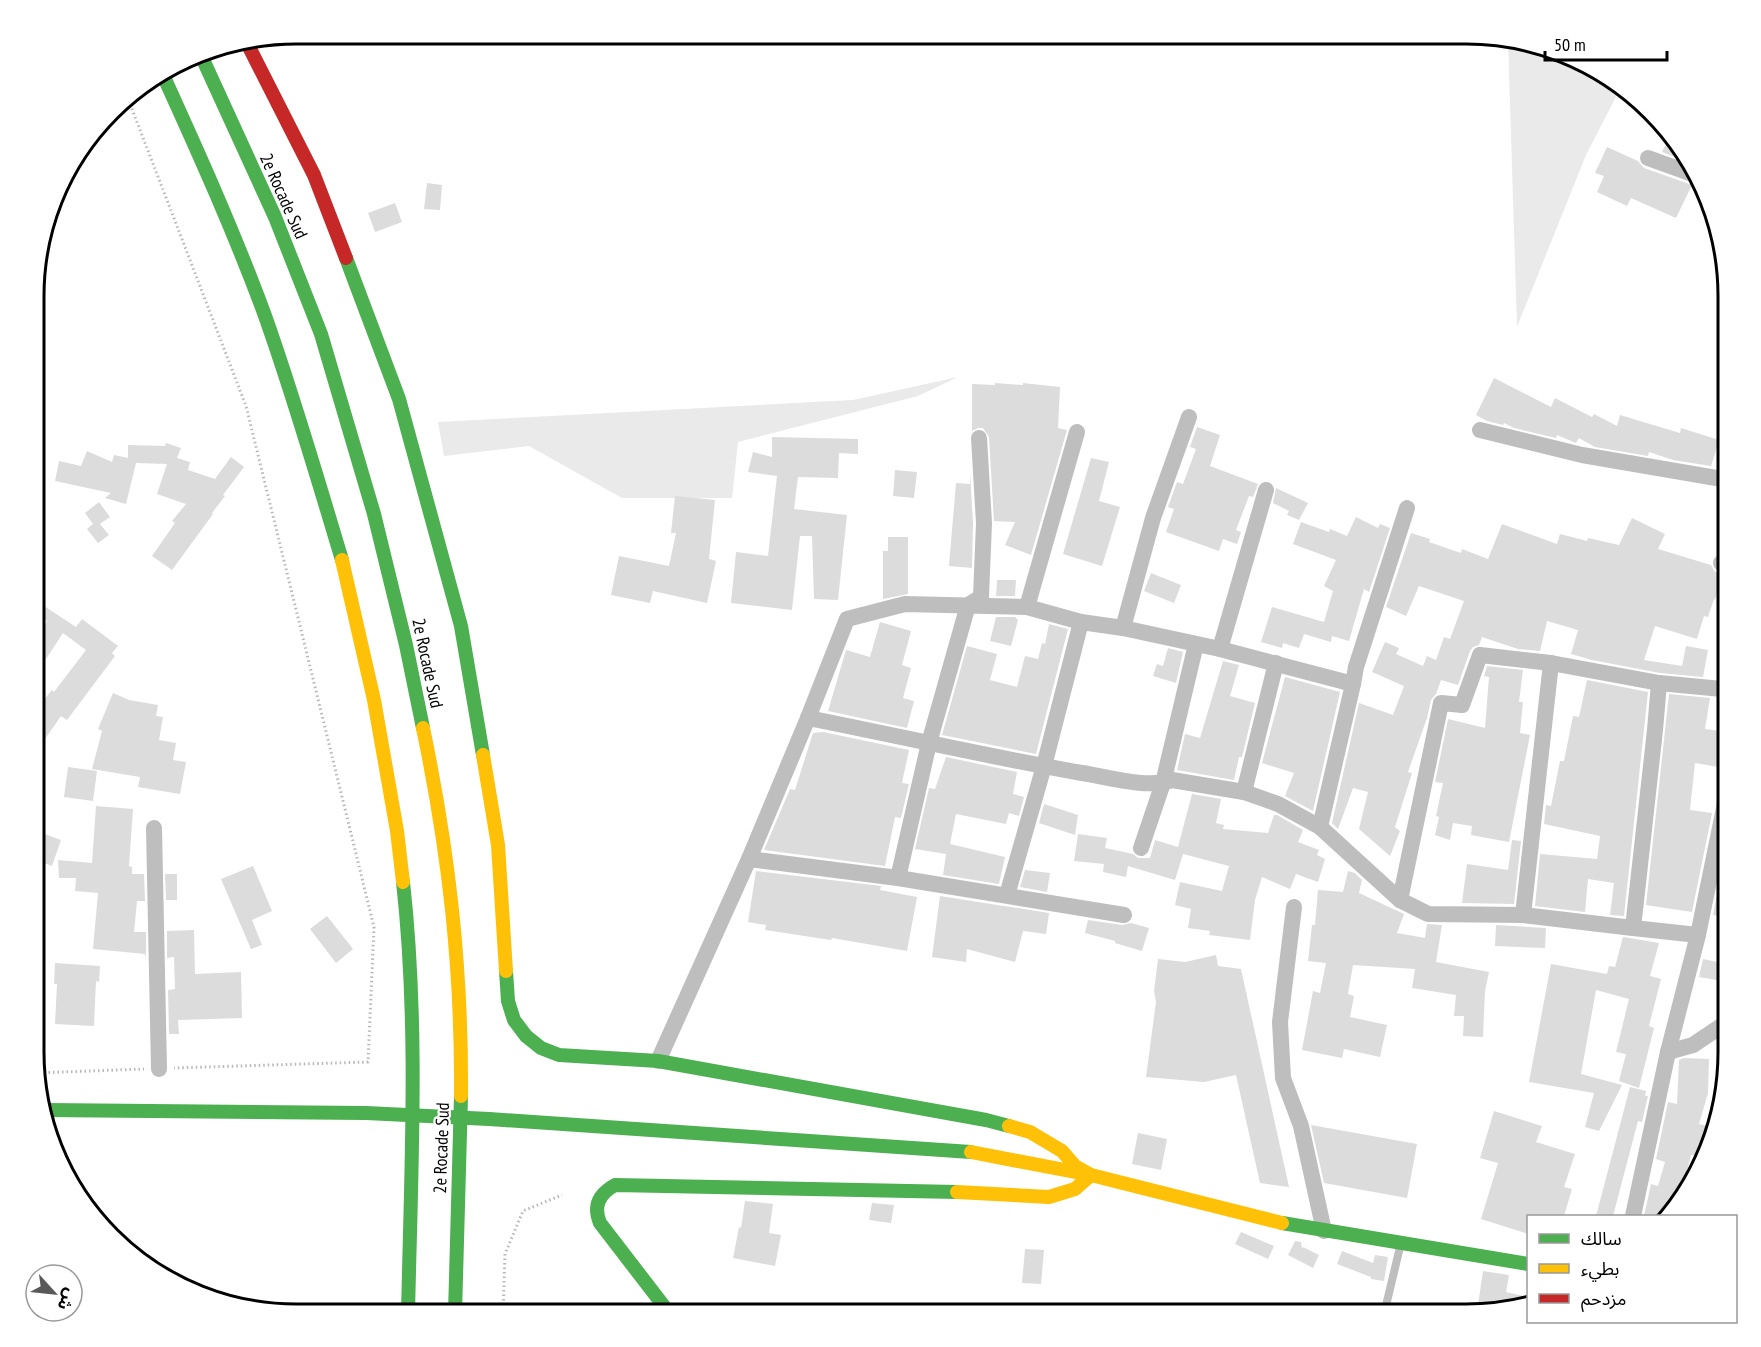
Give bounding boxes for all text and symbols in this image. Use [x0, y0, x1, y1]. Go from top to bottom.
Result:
scale bar [1545, 24, 1666, 62]
text: 50 m [1554, 33, 1586, 56]
street label: 2e Rocade Sud [255, 150, 313, 242]
street label: 2e Rocade Sud [407, 616, 449, 710]
street label: 2e Rocade Sud [428, 1102, 454, 1194]
legend [1527, 1215, 1737, 1323]
text: سالك [1581, 1227, 1622, 1250]
text: بطيء [1581, 1257, 1619, 1282]
north arrow [24, 1263, 84, 1323]
text: ش [53, 1286, 81, 1314]
text: مزدحم [1581, 1287, 1626, 1312]

